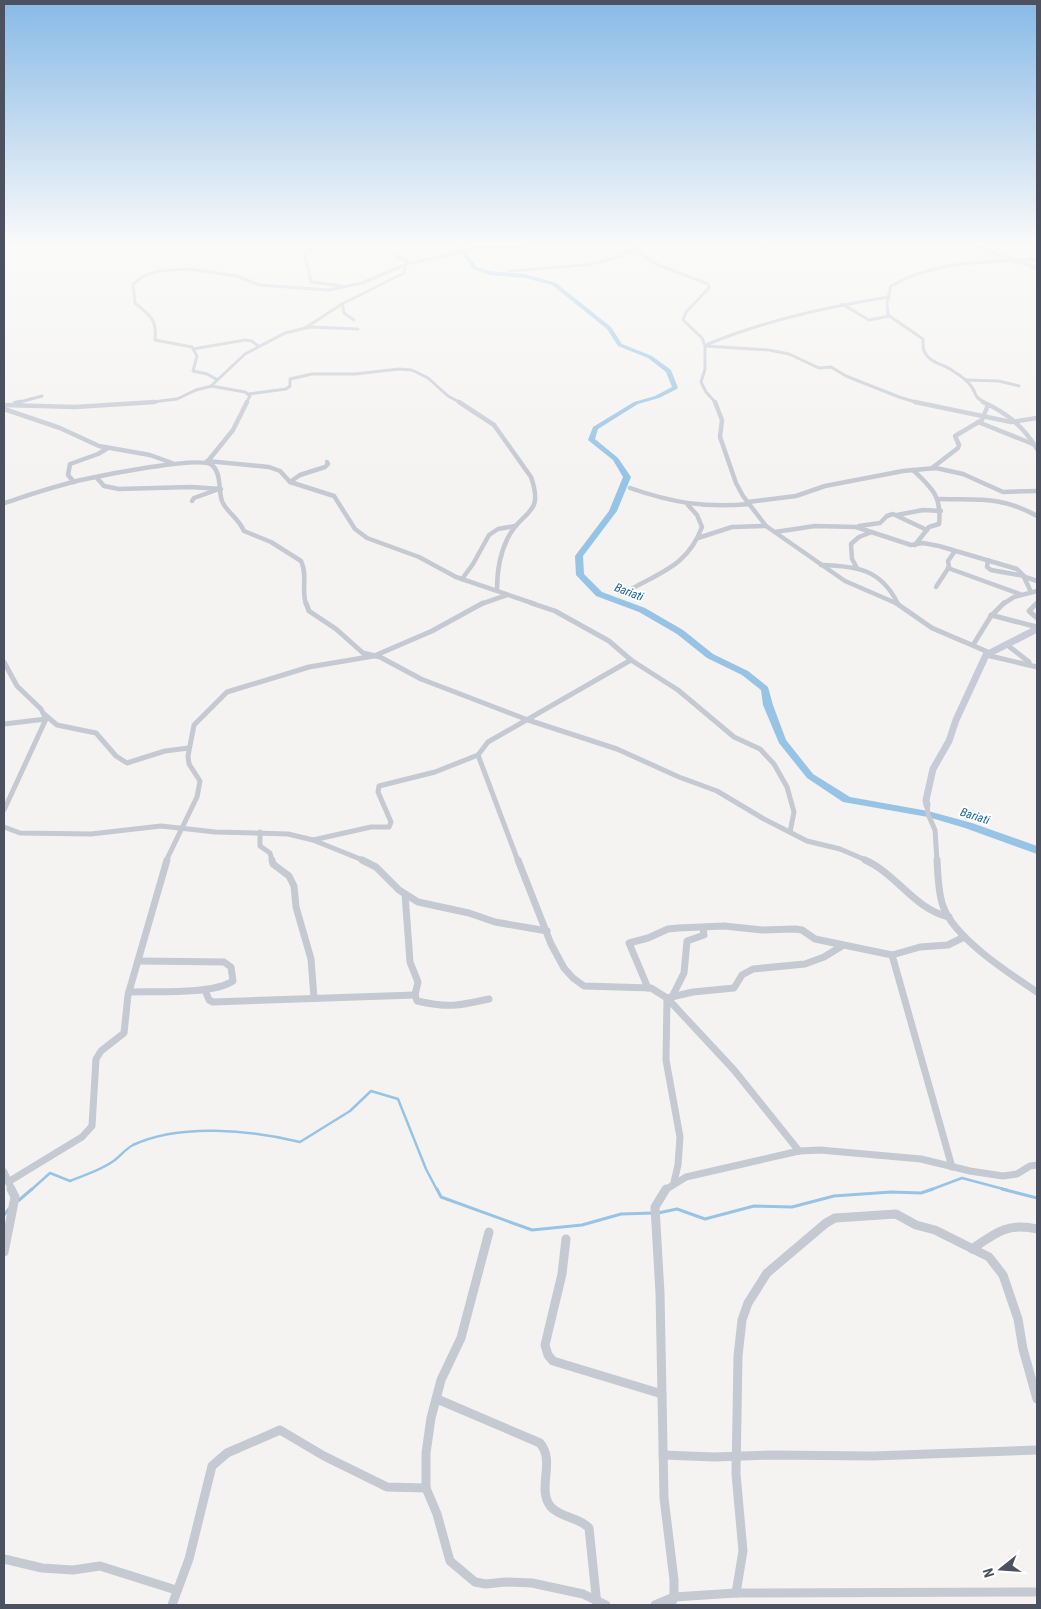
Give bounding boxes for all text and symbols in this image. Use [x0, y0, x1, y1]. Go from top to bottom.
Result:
water label: Bariati [613, 580, 646, 604]
water label: Bariati [959, 805, 992, 827]
north arrow [976, 1544, 1026, 1594]
text: N [980, 1566, 997, 1579]

